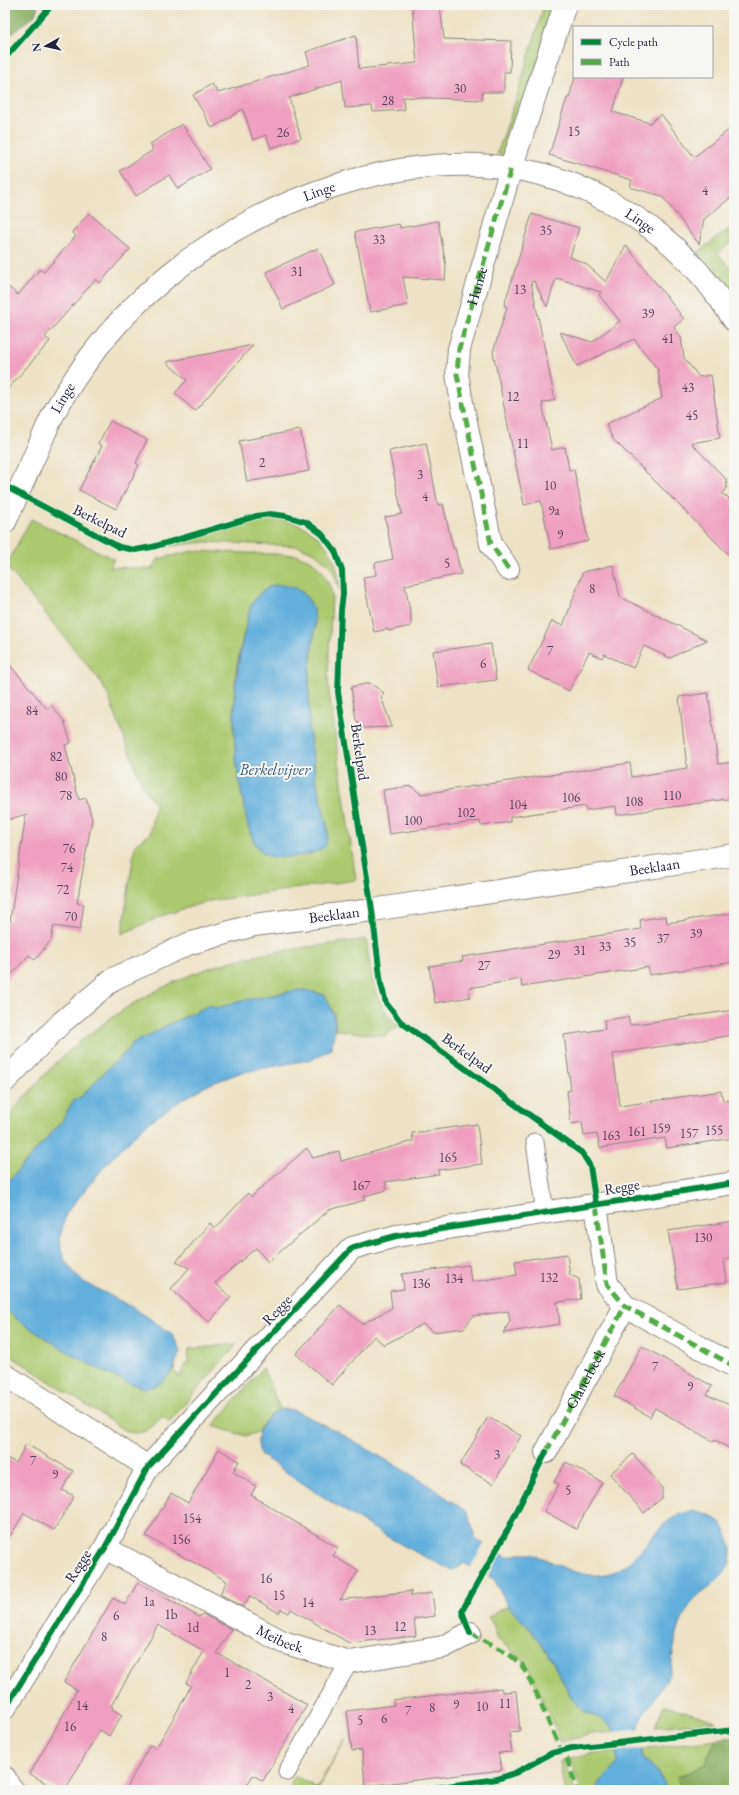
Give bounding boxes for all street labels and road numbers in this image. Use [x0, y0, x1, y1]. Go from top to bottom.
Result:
street label: Linge [300, 176, 338, 205]
street label: Linge [622, 203, 660, 238]
street label: Hunze [462, 264, 491, 308]
street label: Linge [46, 378, 79, 416]
street label: Berkelpad [70, 499, 130, 542]
street label: Berkelpad [347, 722, 374, 782]
street label: Beeklaan [628, 853, 681, 880]
street label: Beeklaan [308, 902, 361, 927]
street label: Berkelpad [439, 1028, 496, 1077]
street label: Regge [603, 1174, 641, 1199]
street label: Regge [258, 1290, 296, 1329]
street label: Glanerbeek [561, 1345, 609, 1412]
street label: Regge [60, 1546, 95, 1586]
street label: Meibeek [253, 1620, 306, 1657]

